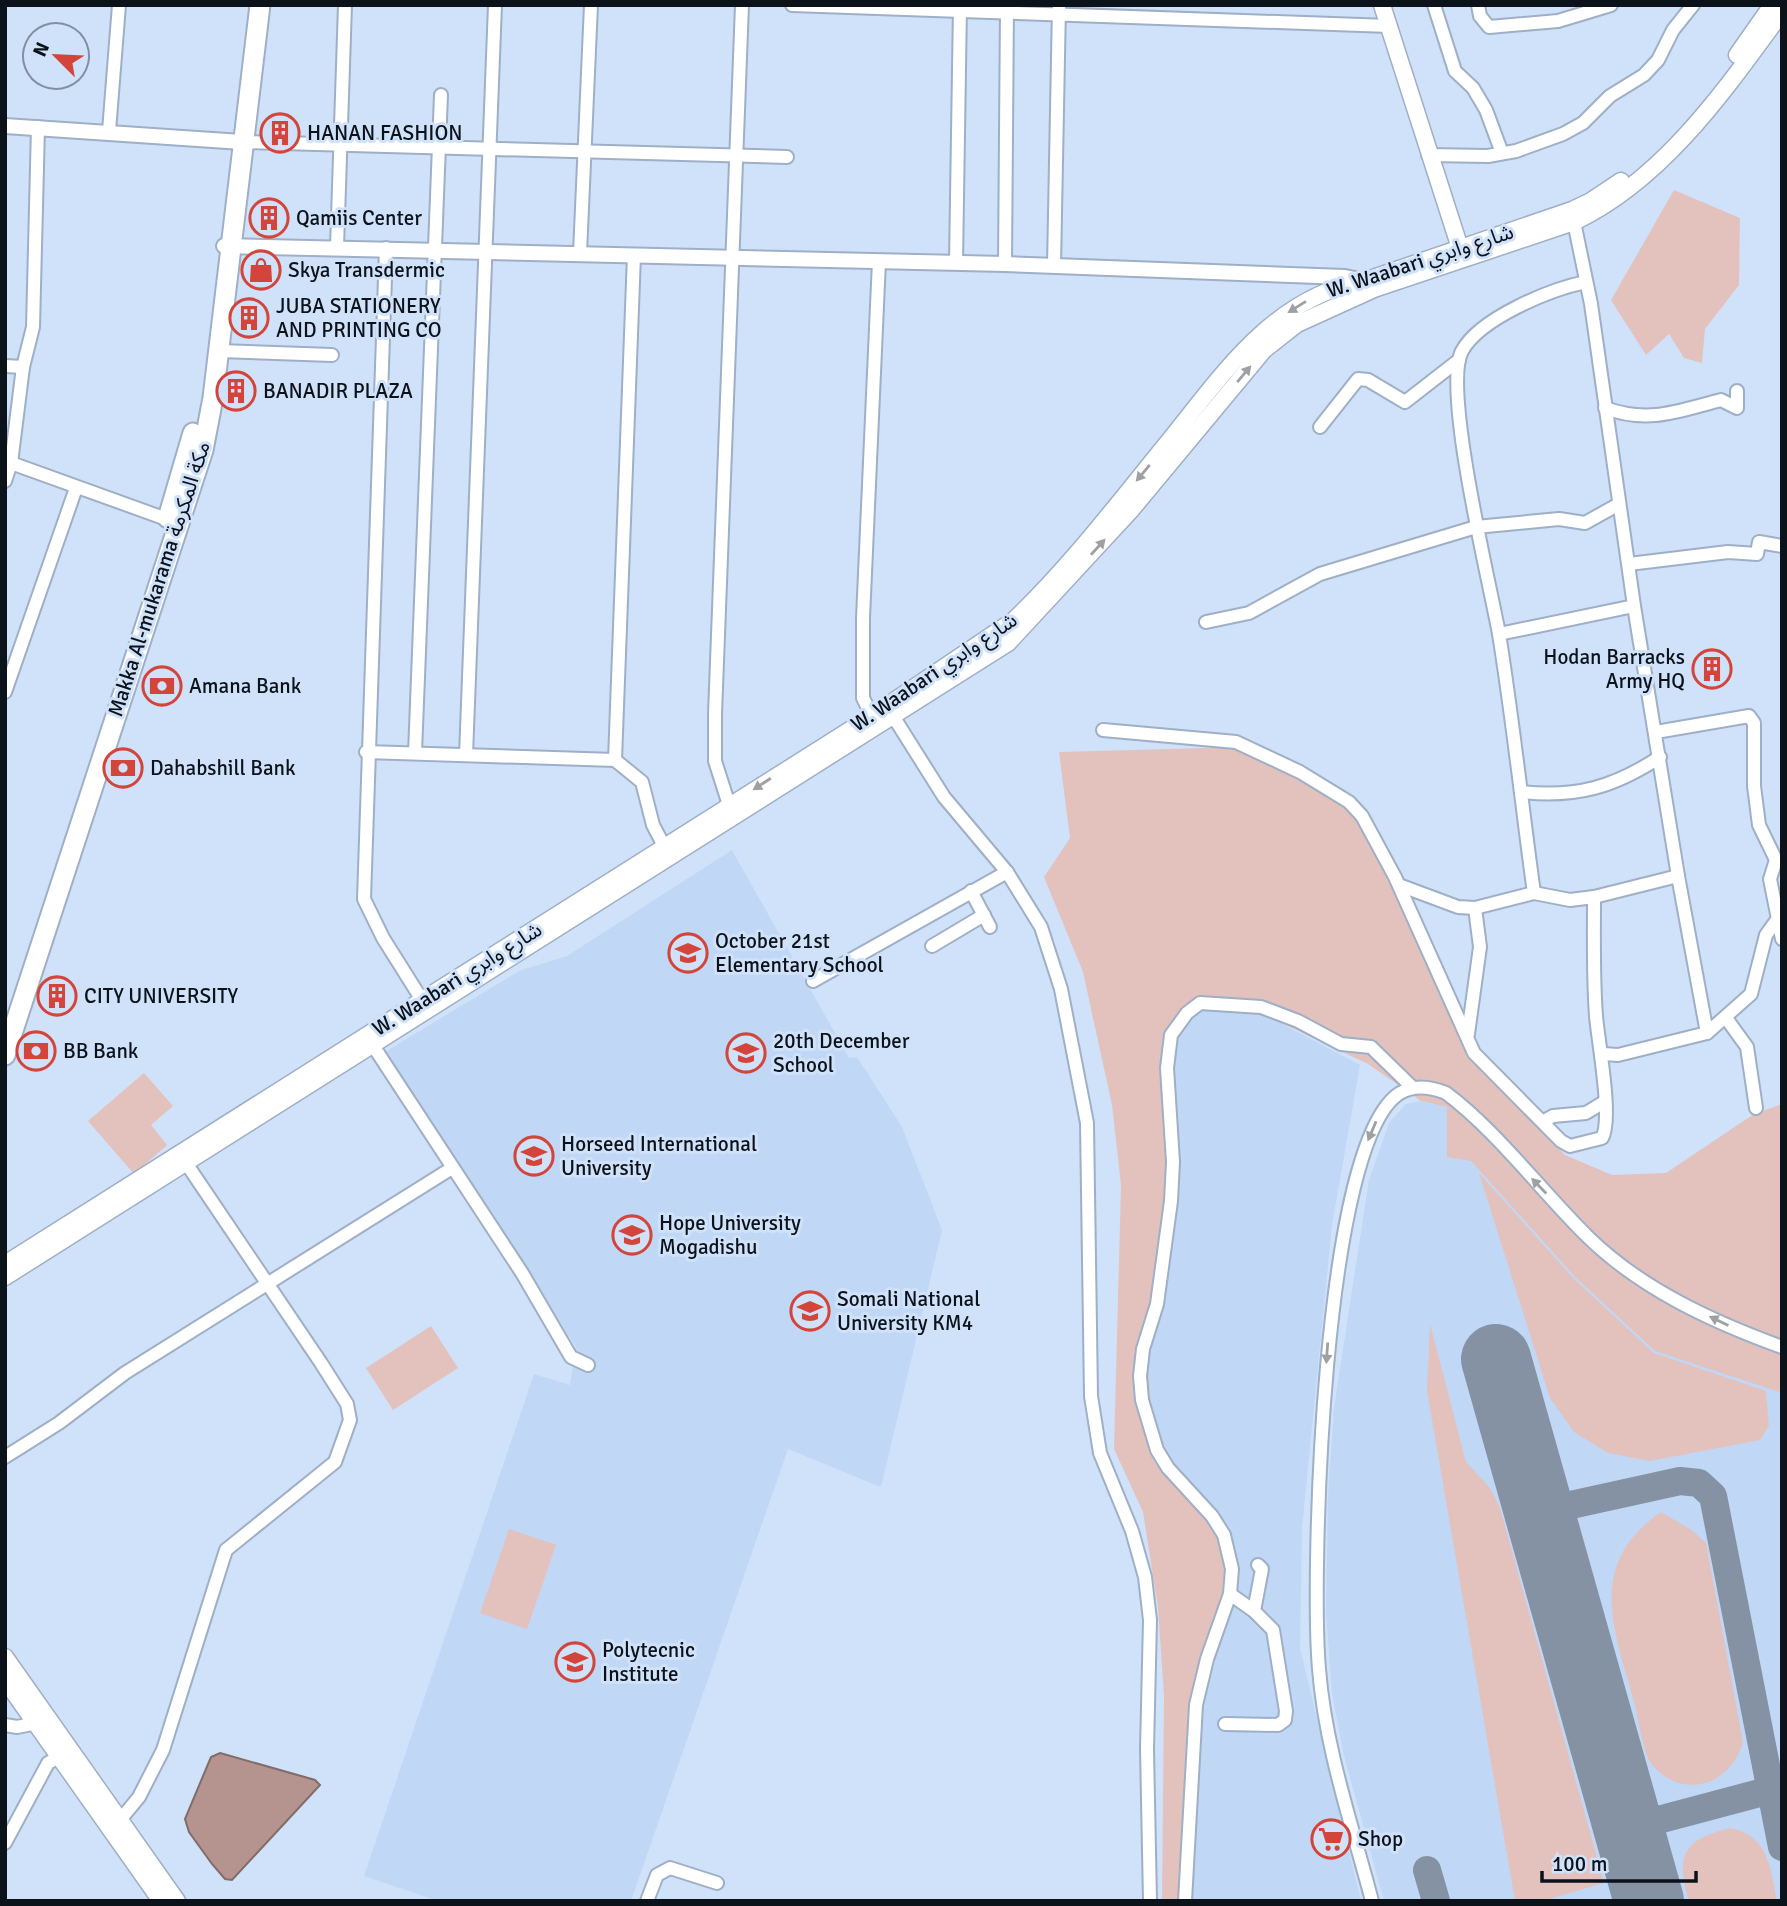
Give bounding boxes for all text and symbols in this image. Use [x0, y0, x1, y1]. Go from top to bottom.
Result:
north arrow [21, 21, 91, 91]
text: N [28, 39, 55, 60]
building icon: HANAN FASHION [259, 112, 301, 154]
place label: HANAN FASHION [307, 120, 463, 146]
building icon: Qamiis Center [248, 197, 290, 239]
place label: Qamiis Center [296, 205, 422, 231]
street label: W. Waabari شارع وابري [1323, 218, 1518, 306]
shop icon: Skya Transdermic [240, 249, 282, 291]
place label: Skya Transdermic [288, 257, 445, 283]
place label: JUBA STATIONERY AND PRINTING CO [276, 293, 442, 343]
building icon: JUBA STATIONERY AND PRINTING CO [228, 297, 270, 339]
one-way arrow [1287, 300, 1306, 313]
one-way arrow [1237, 365, 1252, 383]
building icon: BANADIR PLAZA [215, 370, 257, 412]
place label: BANADIR PLAZA [263, 378, 413, 404]
street label: Makka Al-mukarama مكة المكرمة [102, 438, 216, 720]
one-way arrow [1136, 464, 1151, 481]
one-way arrow [1089, 539, 1105, 556]
street label: W. Waabari شارع وابري [846, 607, 1024, 740]
place label: Hodan Barracks Army HQ [1543, 644, 1685, 694]
building icon: Hodan Barracks Army HQ [1691, 648, 1733, 690]
bank icon: Amana Bank [141, 665, 183, 707]
place label: Amana Bank [189, 673, 302, 699]
bank icon: Dahabshill Bank [102, 747, 144, 789]
place label: Dahabshill Bank [150, 755, 296, 781]
one-way arrow [752, 777, 771, 790]
street label: W. Waabari شارع وابري [367, 916, 548, 1044]
place label: October 21st Elementary School [715, 928, 884, 978]
school or university icon: October 21st Elementary School [667, 932, 709, 974]
building icon: CITY UNIVERSITY [36, 975, 78, 1017]
place label: CITY UNIVERSITY [84, 983, 239, 1009]
place label: 20th December School [773, 1028, 910, 1078]
bank icon: BB Bank [15, 1030, 57, 1072]
school or university icon: 20th December School [725, 1032, 767, 1074]
place label: BB Bank [63, 1038, 139, 1064]
one-way arrow [1366, 1121, 1378, 1141]
place label: Horseed International University [561, 1131, 757, 1181]
school or university icon: Horseed International University [513, 1135, 555, 1177]
one-way arrow [1530, 1177, 1547, 1194]
place label: Hope University Mogadishu [659, 1210, 801, 1260]
school or university icon: Hope University Mogadishu [611, 1214, 653, 1256]
place label: Somali National University KM4 [837, 1286, 980, 1336]
school or university icon: Somali National University KM4 [789, 1290, 831, 1332]
one-way arrow [1709, 1315, 1729, 1326]
one-way arrow [1321, 1343, 1332, 1365]
place label: Polytecnic Institute [602, 1637, 695, 1687]
school or university icon: Polytecnic Institute [554, 1641, 596, 1683]
supermarket icon: Shop [1310, 1818, 1352, 1860]
place label: Shop [1358, 1826, 1403, 1852]
scale bar [1542, 1840, 1696, 1884]
text: 100 m [1552, 1851, 1607, 1877]

